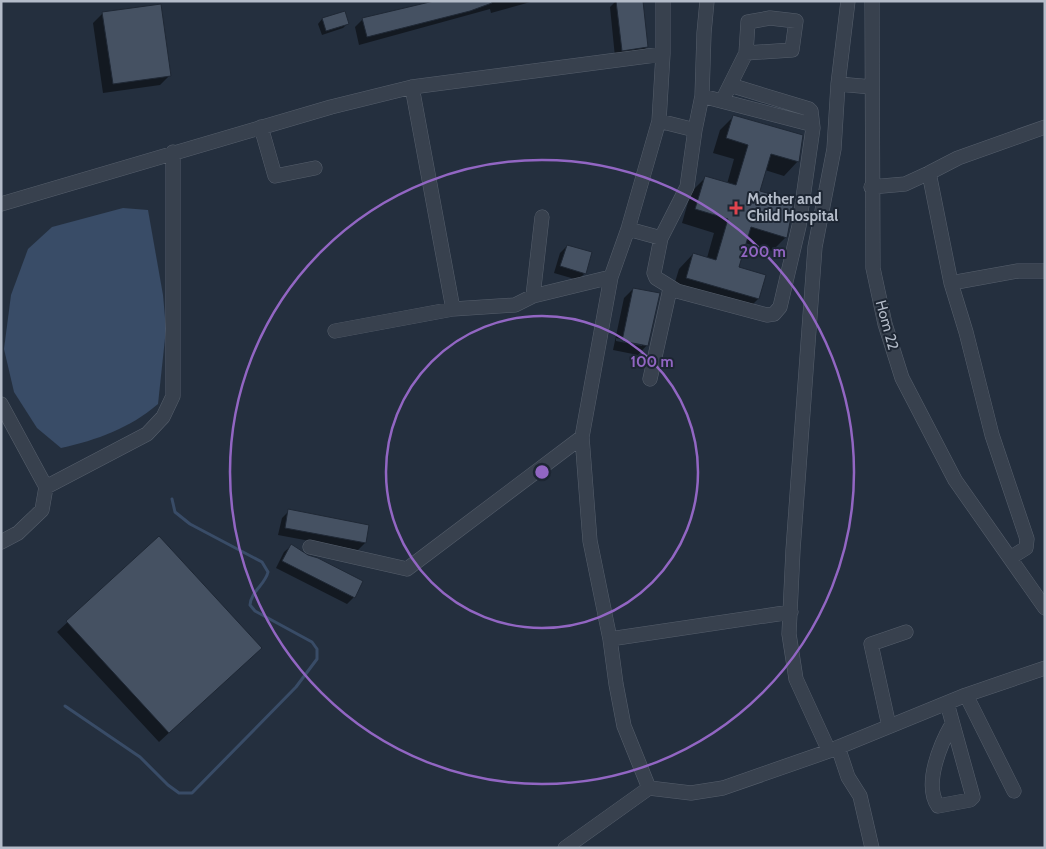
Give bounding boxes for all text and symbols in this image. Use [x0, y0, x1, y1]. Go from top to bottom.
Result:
place label: Mother and Child Hospital [747, 190, 838, 225]
marker: Mother and Child Hospital [729, 201, 743, 215]
text: 200 m [740, 243, 786, 261]
street label: Hom 22 [872, 298, 902, 352]
text: 100 m [630, 353, 674, 371]
centre of rings [533, 463, 551, 481]

